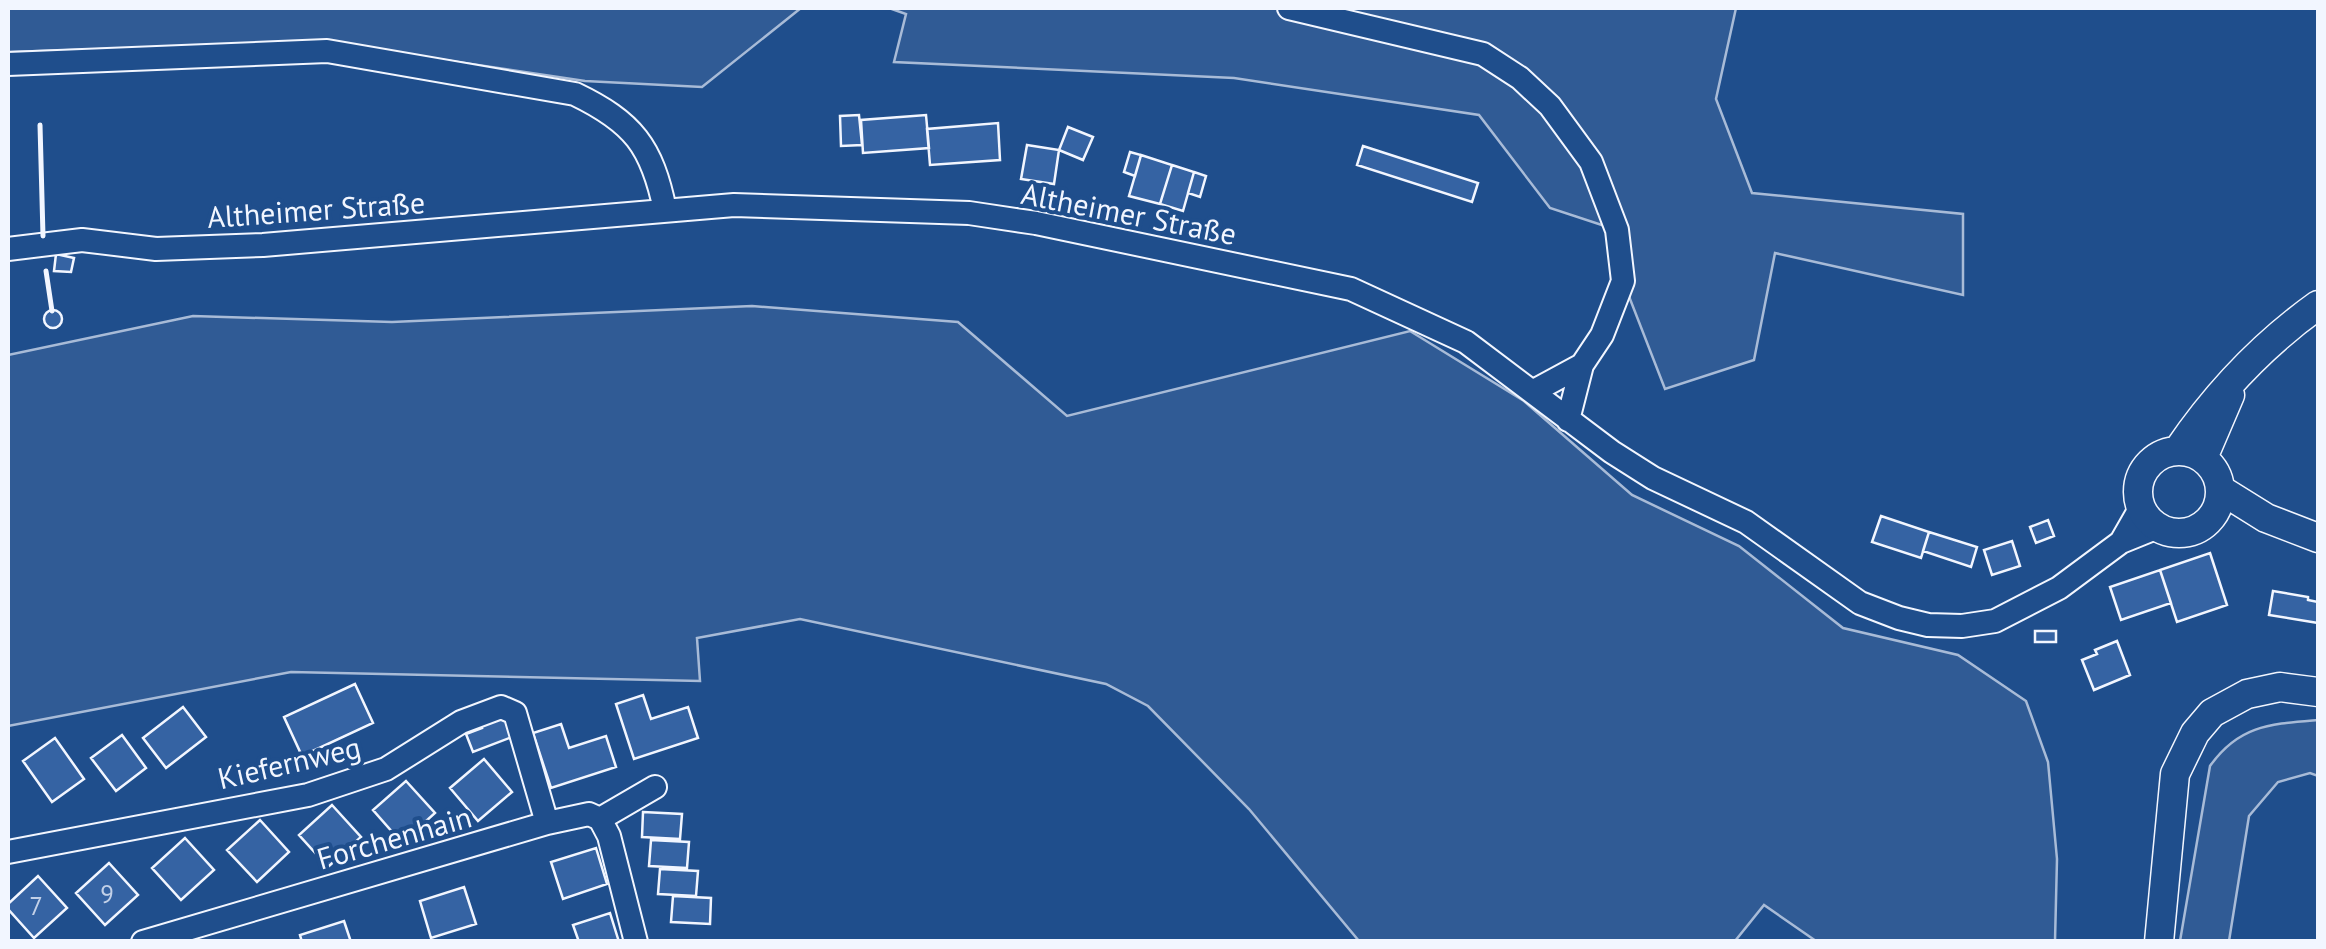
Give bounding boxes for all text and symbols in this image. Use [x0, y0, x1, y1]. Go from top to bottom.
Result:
street label: Altheimer Straße [1018, 173, 1240, 253]
street label: Altheimer Straße [206, 182, 426, 236]
street label: Kiefernweg [214, 727, 364, 797]
street label: Forchenhain [312, 796, 476, 878]
house number: 9 [100, 878, 114, 910]
house number: 7 [29, 890, 43, 922]

